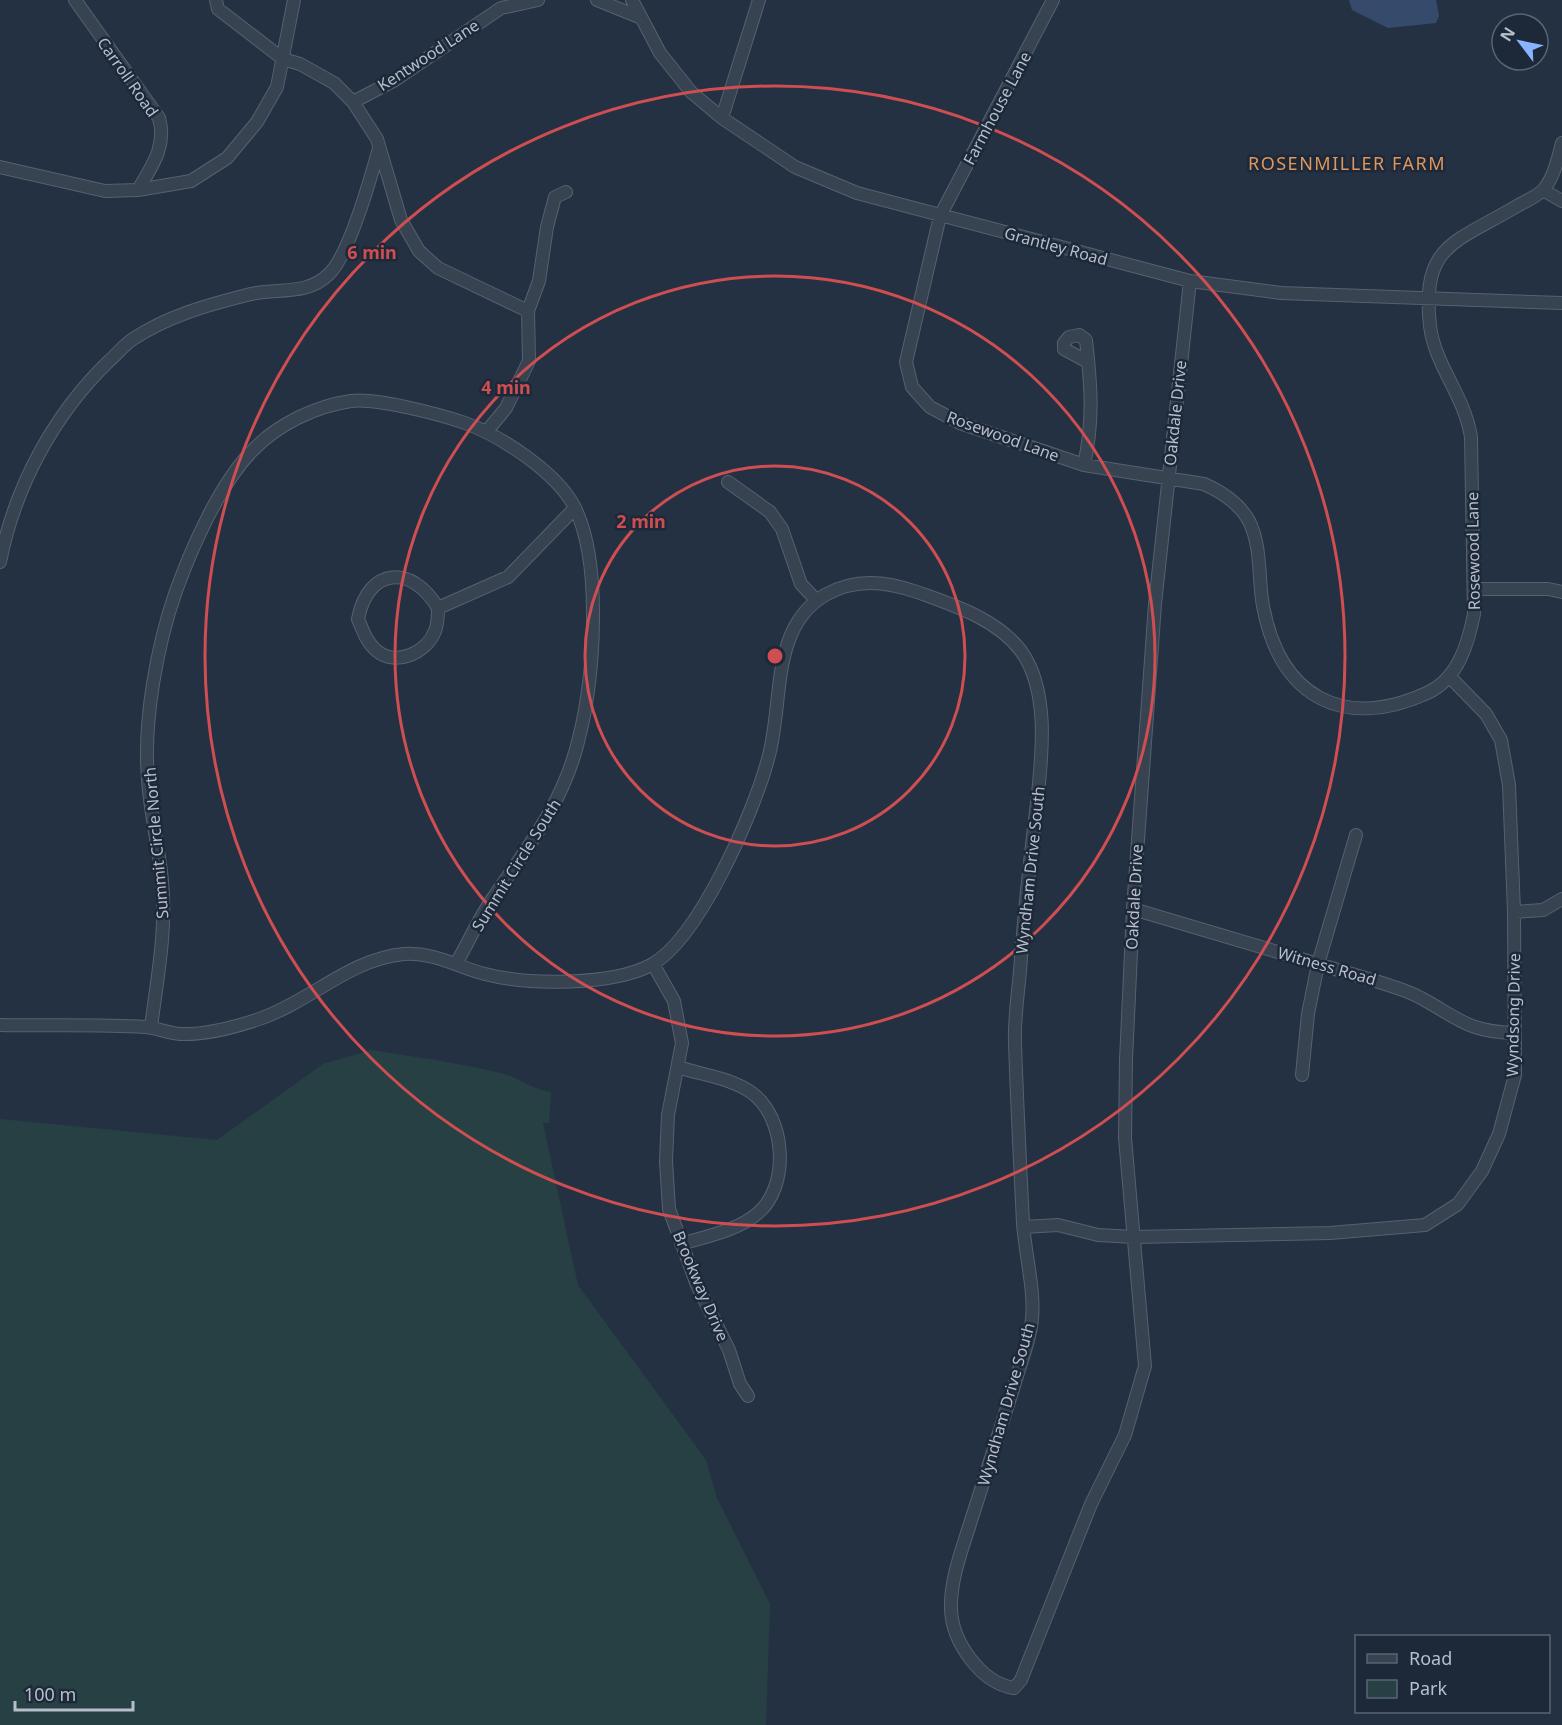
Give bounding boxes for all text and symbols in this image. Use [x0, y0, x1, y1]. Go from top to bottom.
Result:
north arrow [1490, 12, 1550, 72]
street label: Kentwood Lane [373, 14, 483, 96]
text: N [1495, 23, 1520, 45]
street label: Carroll Road [92, 33, 164, 121]
street label: Farmhouse Lane [958, 47, 1036, 169]
district label: ROSENMILLER FARM [1248, 151, 1446, 175]
street label: Grantley Road [1002, 222, 1110, 270]
text: 6 min [347, 240, 397, 264]
street label: Oakdale Drive [1159, 359, 1191, 467]
text: 4 min [481, 375, 531, 399]
street label: Rosewood Lane [944, 405, 1062, 467]
street label: Rosewood Lane [1461, 492, 1485, 610]
text: 2 min [616, 509, 666, 533]
centre of rings [765, 646, 785, 666]
street label: Summit Circle North [138, 766, 174, 920]
street label: Wyndham Drive South [1010, 785, 1050, 955]
street label: Summit Circle South [466, 795, 566, 935]
street label: Oakdale Drive [1120, 844, 1148, 950]
street label: Witness Road [1275, 941, 1379, 991]
street label: Wyndsong Drive [1501, 953, 1525, 1077]
street label: Brookway Drive [668, 1227, 734, 1345]
street label: Wyndham Drive South [972, 1320, 1040, 1488]
legend [1355, 1635, 1550, 1713]
text: Road [1409, 1646, 1452, 1670]
scale bar [15, 1674, 134, 1712]
text: Park [1409, 1676, 1447, 1700]
text: 100 m [24, 1682, 76, 1706]

